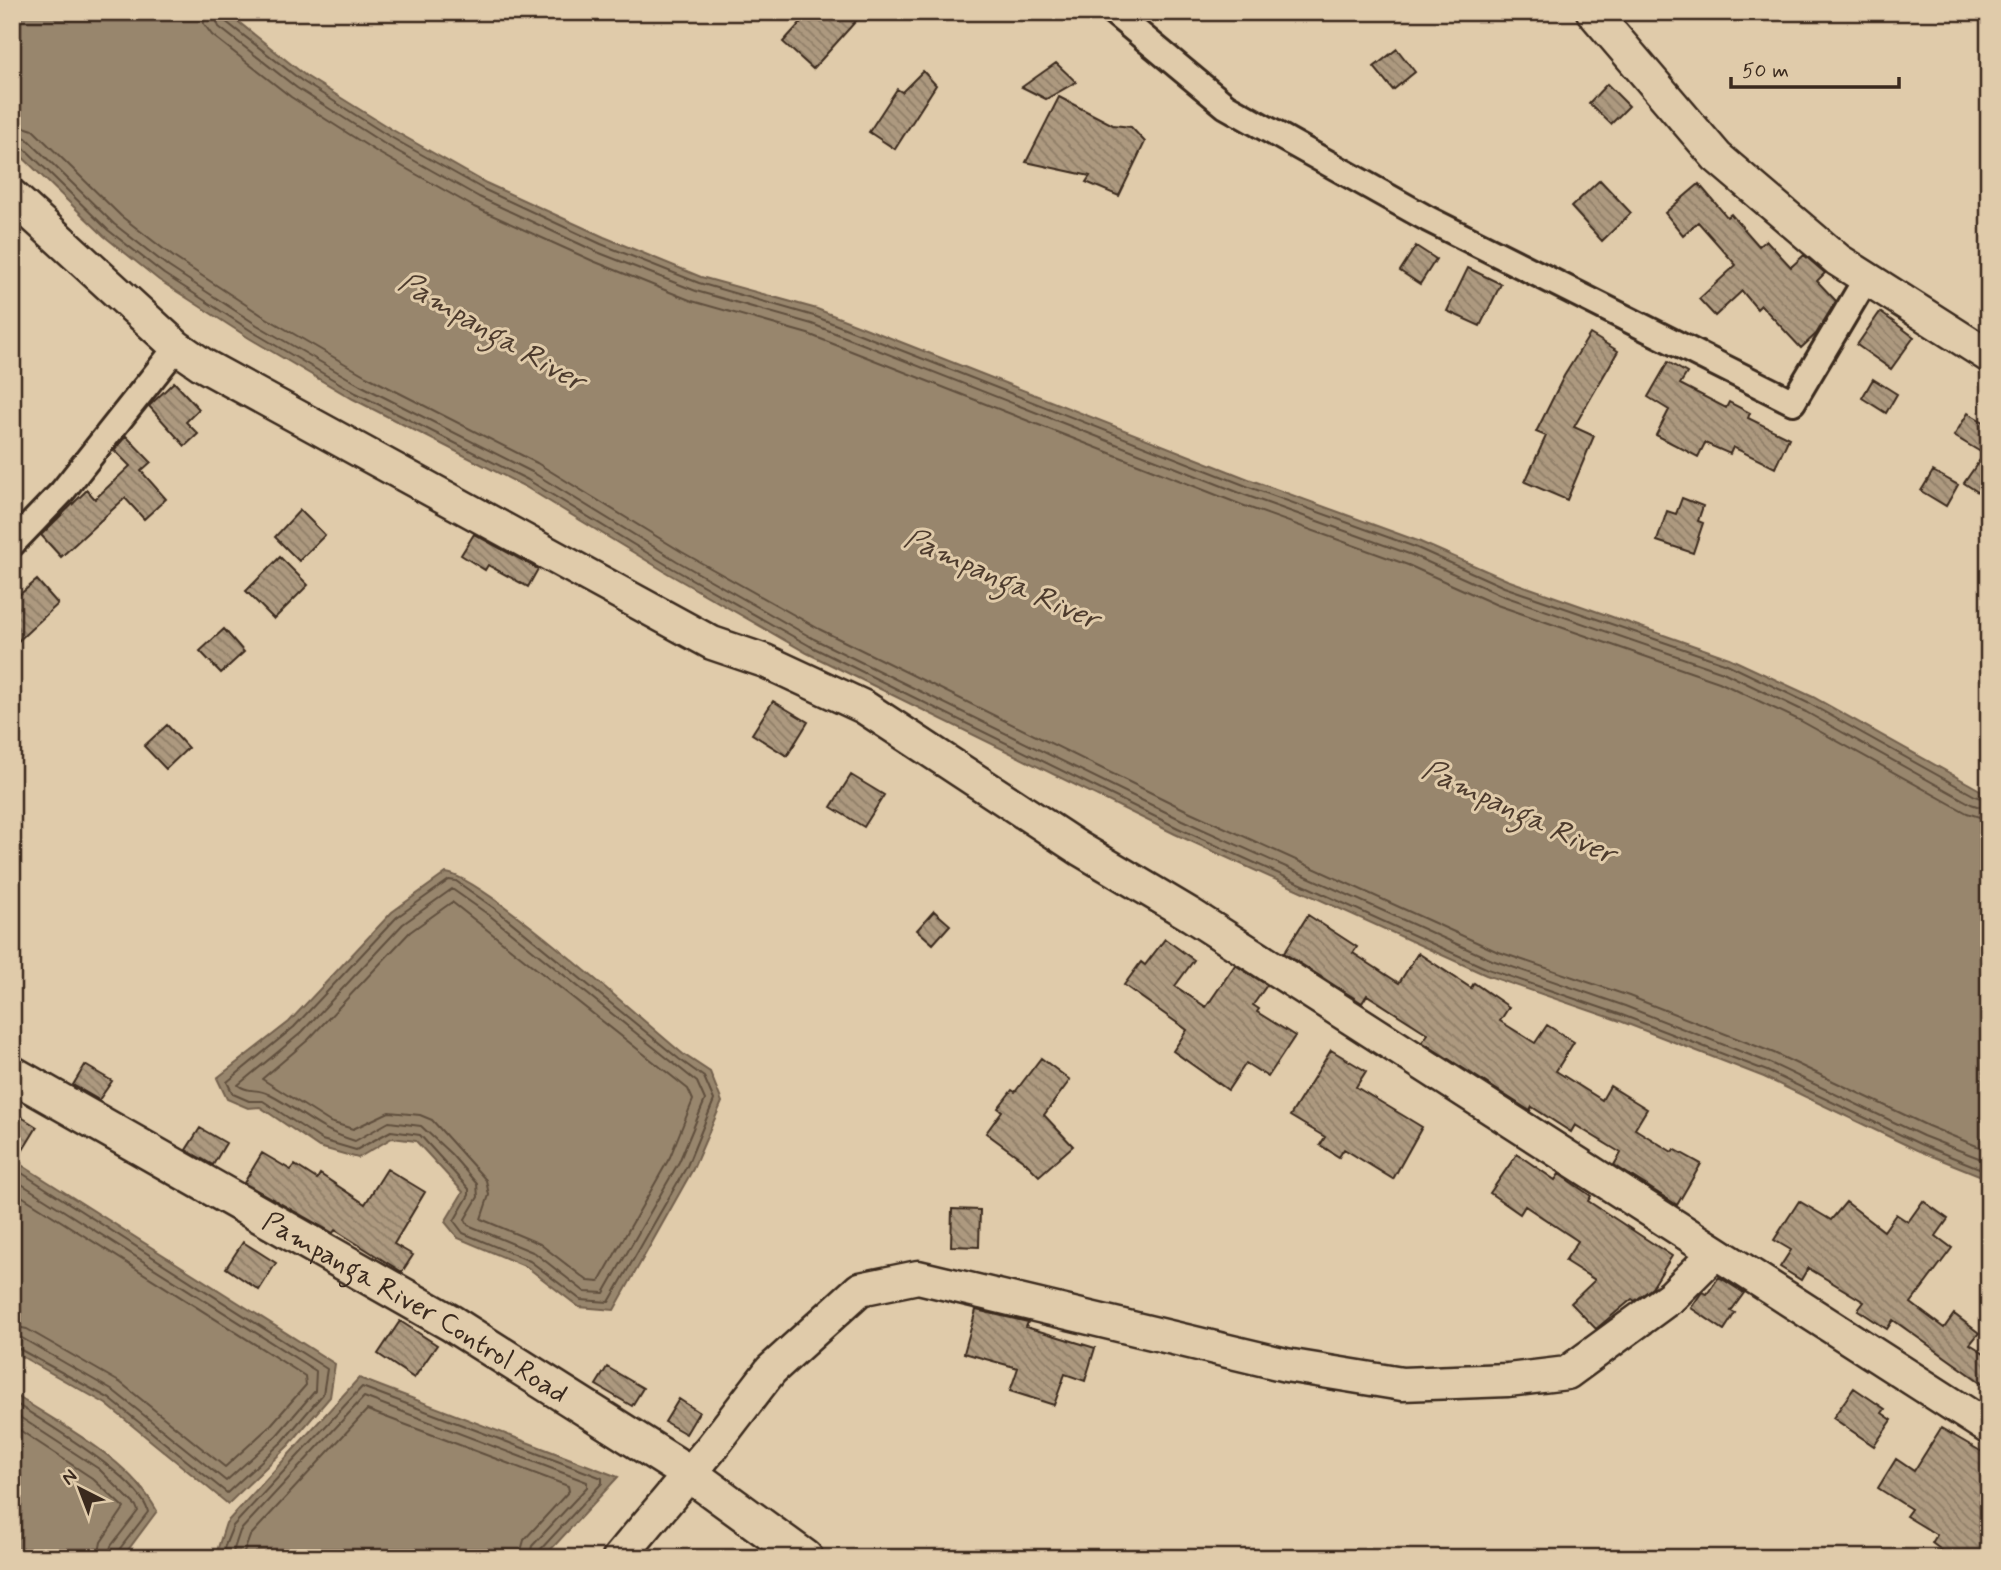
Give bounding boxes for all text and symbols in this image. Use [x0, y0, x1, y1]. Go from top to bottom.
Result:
scale bar [1731, 46, 1899, 90]
text: 50 m [1742, 57, 1789, 85]
water label: Pampanga River [389, 263, 594, 407]
water label: Pampanga River [897, 519, 1108, 645]
water label: Pampanga River [1414, 751, 1624, 879]
street label: Pampanga River Control Road [255, 1204, 574, 1413]
north arrow [46, 1454, 116, 1524]
text: N [57, 1464, 83, 1491]

